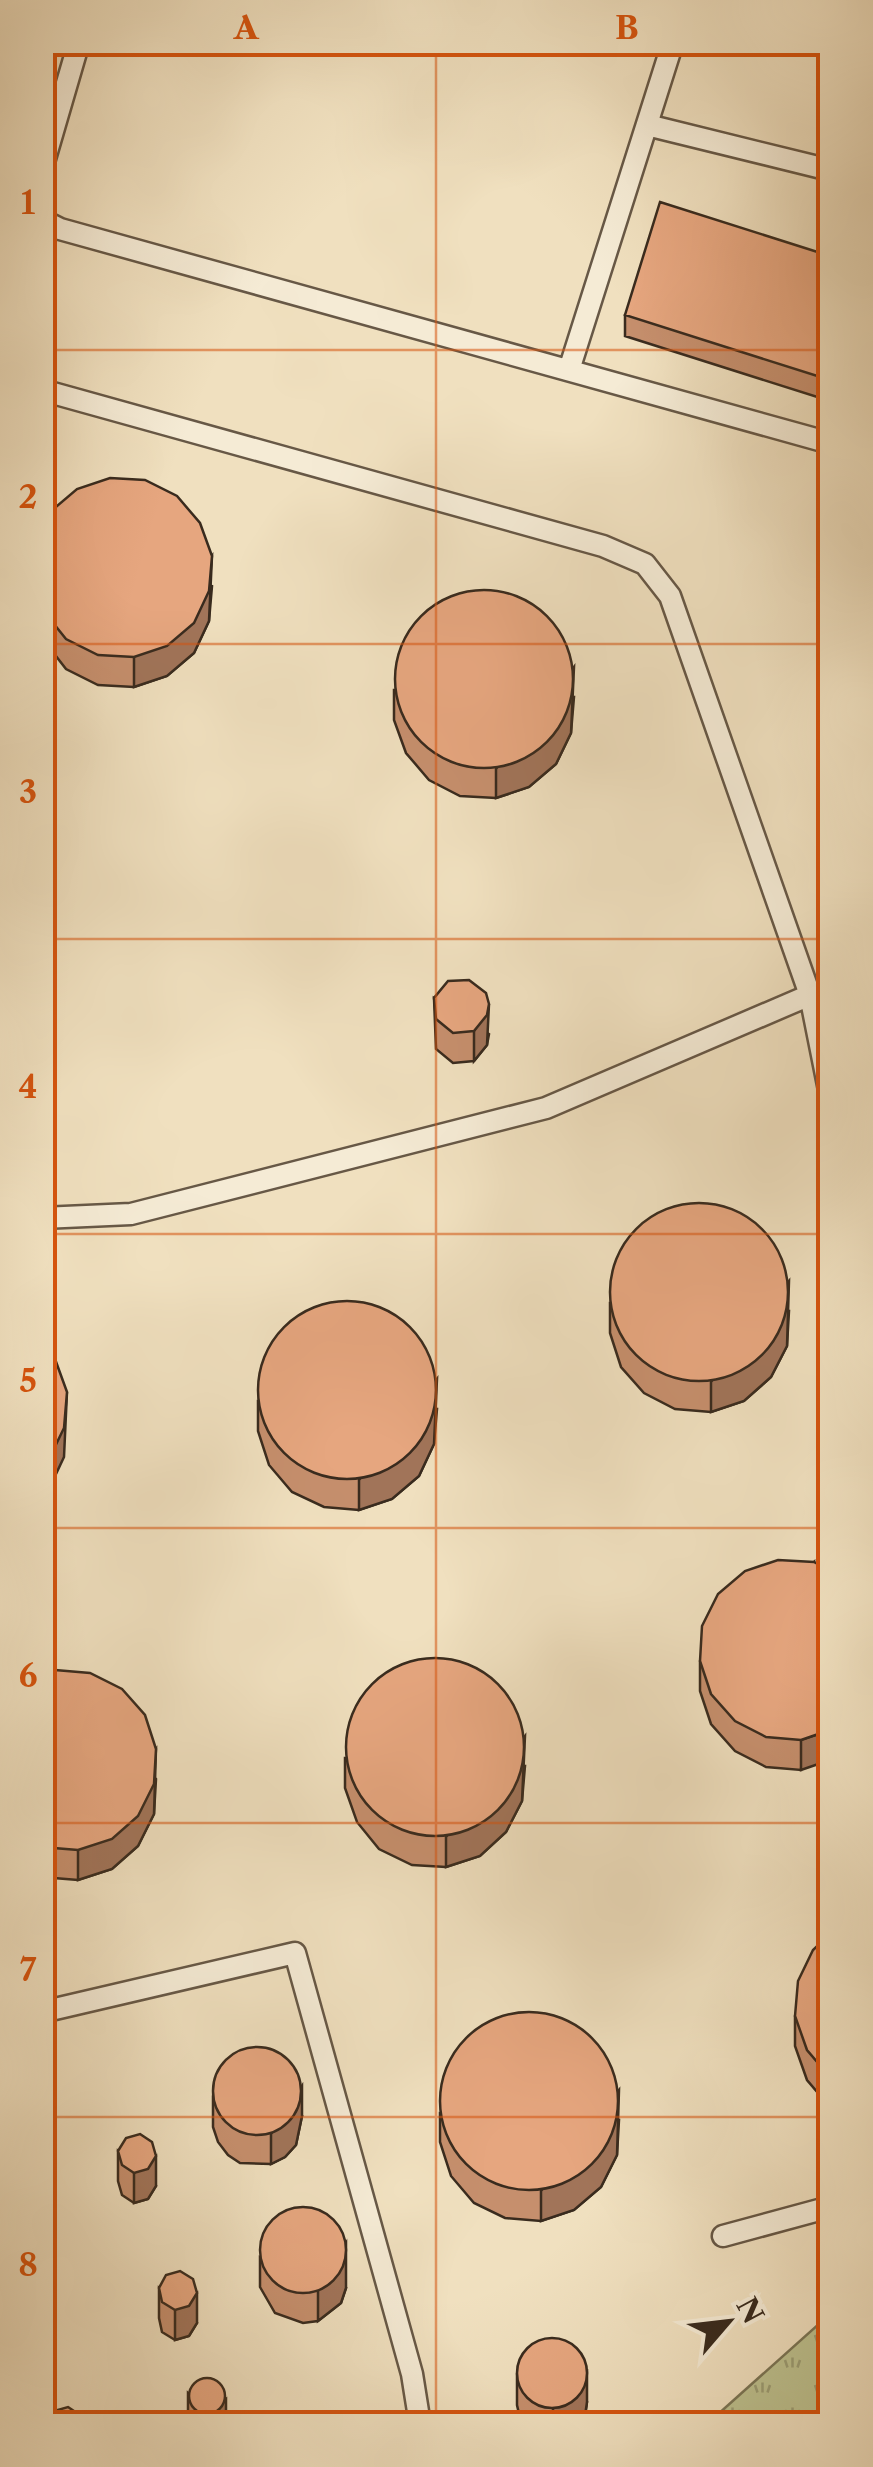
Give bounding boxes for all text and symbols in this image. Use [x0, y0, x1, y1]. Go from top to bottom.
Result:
text: A [233, 8, 260, 47]
text: B [615, 8, 639, 47]
text: 1 [21, 183, 36, 222]
text: 2 [19, 477, 37, 516]
text: 3 [19, 772, 37, 811]
text: 4 [19, 1067, 37, 1106]
text: 5 [19, 1361, 37, 1400]
text: 6 [18, 1656, 38, 1695]
text: 7 [20, 1950, 37, 1989]
text: 8 [18, 2245, 38, 2284]
north arrow [678, 2272, 778, 2372]
text: N [729, 2292, 771, 2329]

